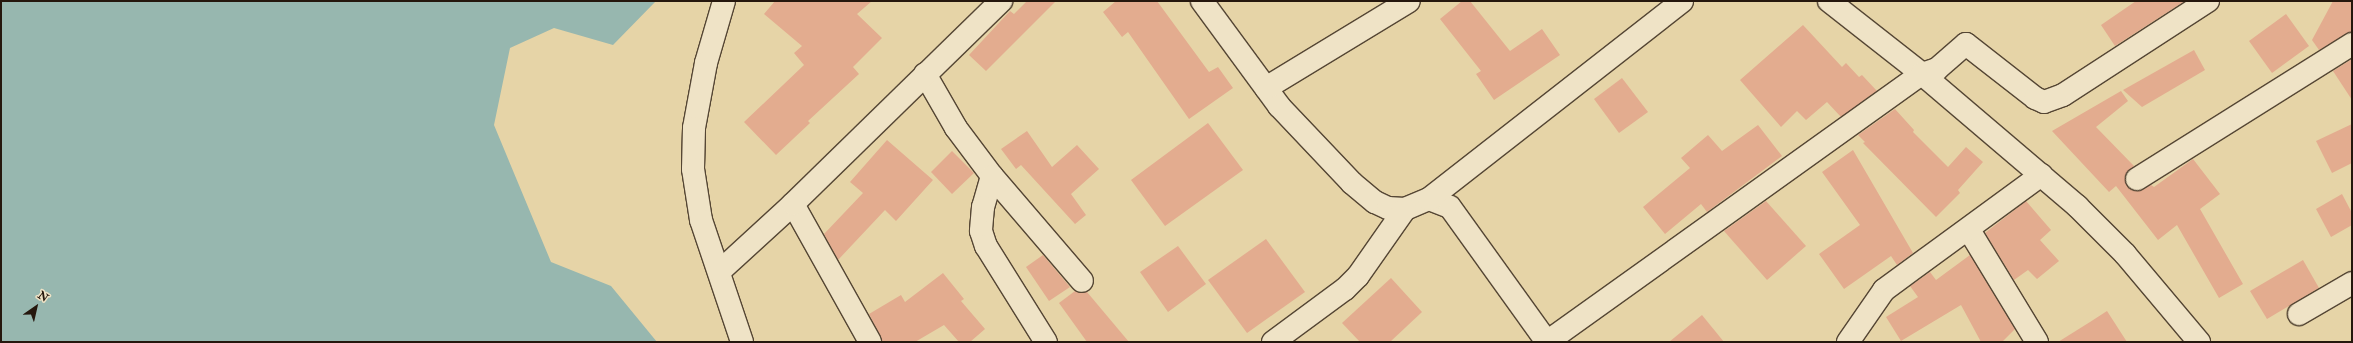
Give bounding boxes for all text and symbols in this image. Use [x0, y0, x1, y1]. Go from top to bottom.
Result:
north arrow [16, 287, 56, 327]
text: N [35, 288, 51, 305]

